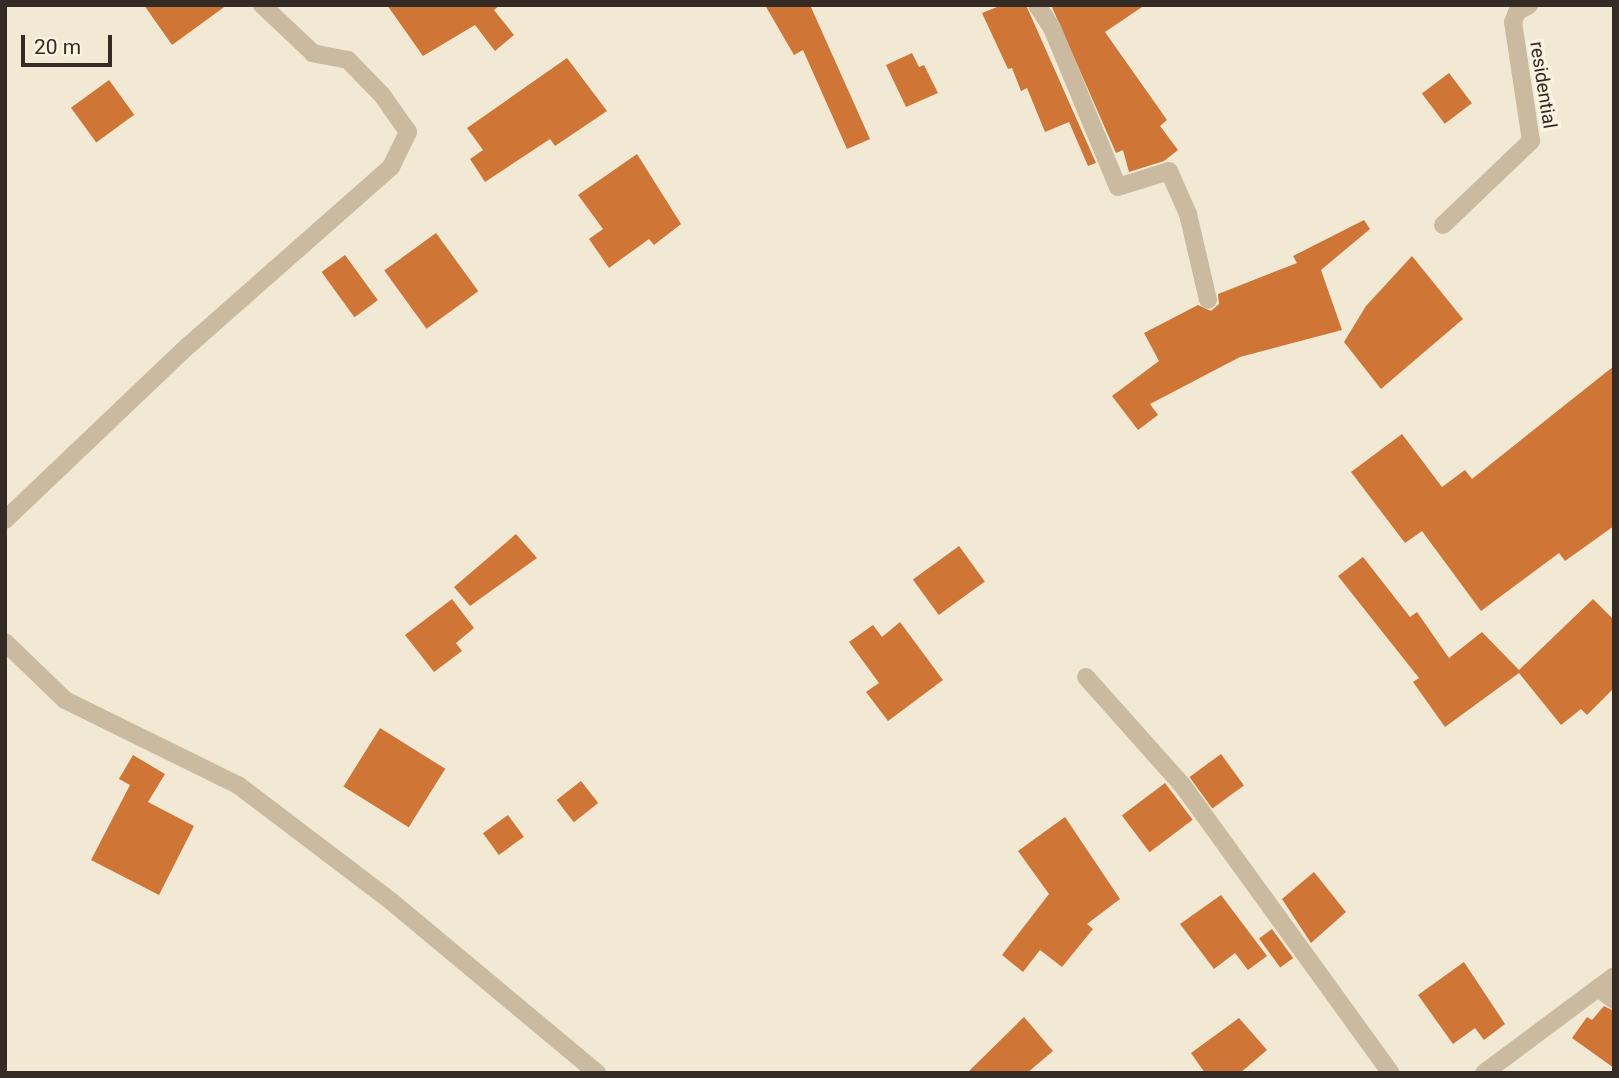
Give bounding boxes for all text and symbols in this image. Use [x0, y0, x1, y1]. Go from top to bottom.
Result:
scale bar [24, 21, 116, 65]
text: 20 m [34, 35, 81, 59]
street label: residential [1525, 40, 1561, 130]

